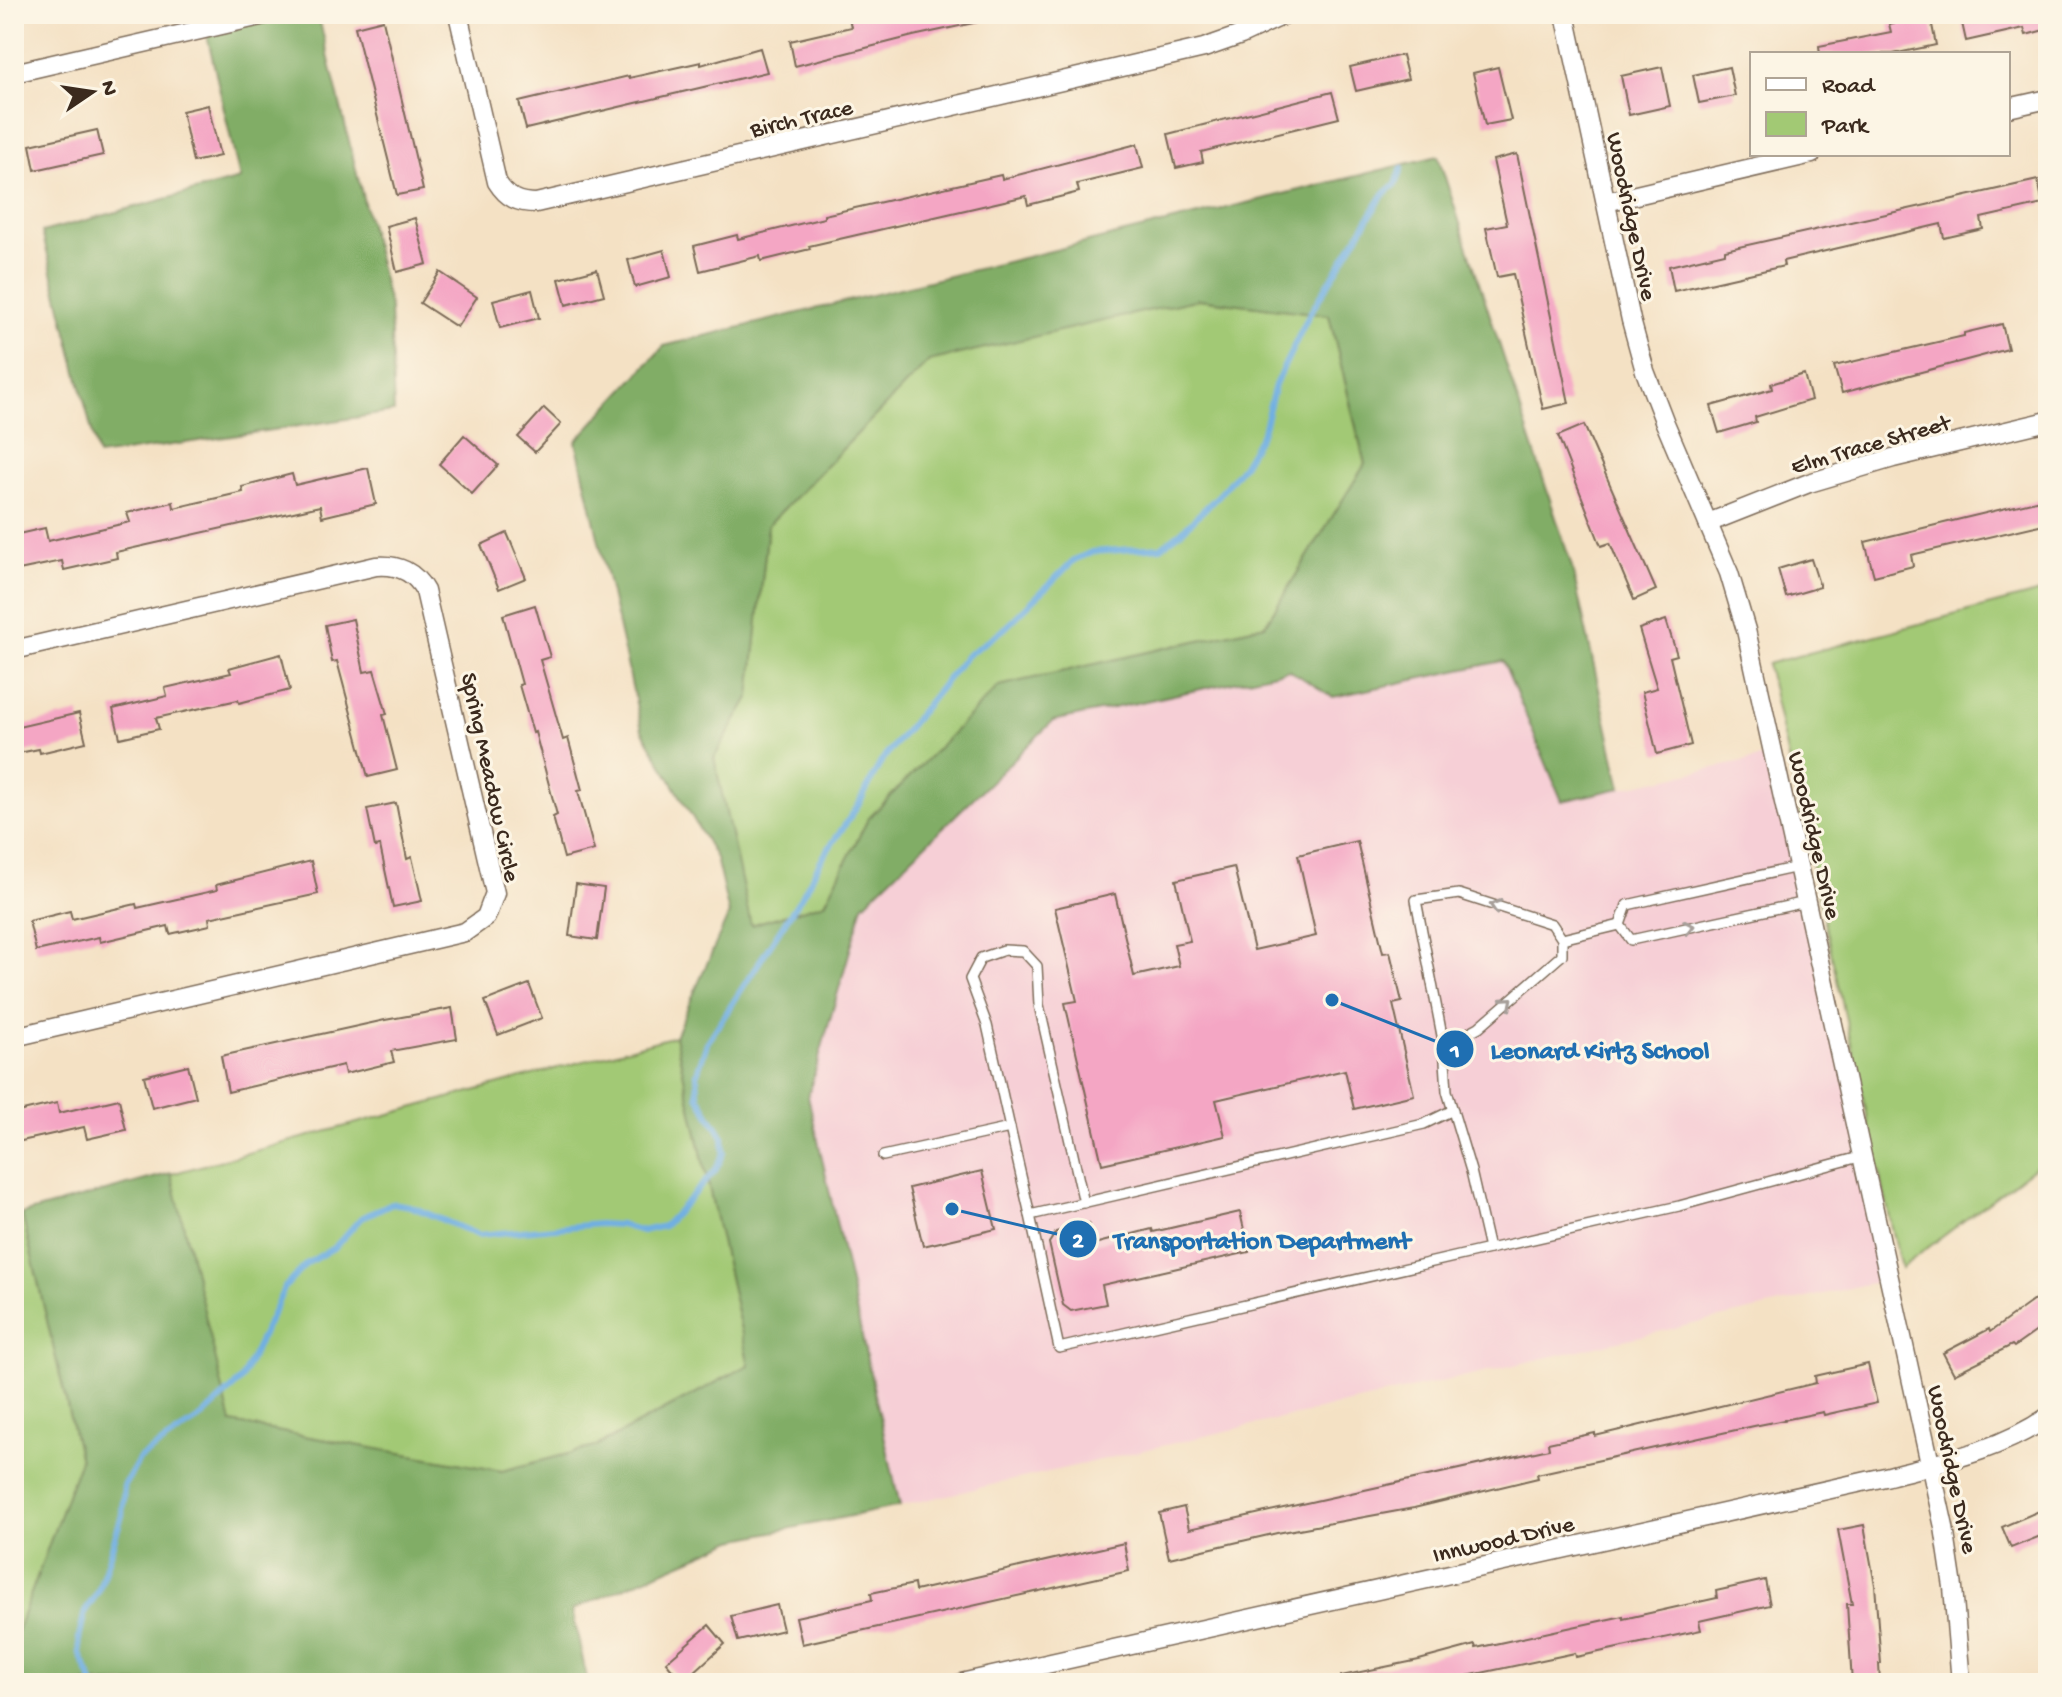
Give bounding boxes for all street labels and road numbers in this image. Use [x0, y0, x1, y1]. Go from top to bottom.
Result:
street label: Birch Trace [747, 94, 856, 146]
street label: Woodridge Drive [1598, 130, 1662, 304]
street label: Elm Trace Street [1788, 409, 1956, 483]
street label: Spring Meadow Circle [452, 670, 525, 886]
street label: Woodridge Drive [1779, 749, 1846, 923]
street label: Woodridge Drive [1919, 1383, 1983, 1557]
street label: Innwood Drive [1430, 1511, 1578, 1572]

